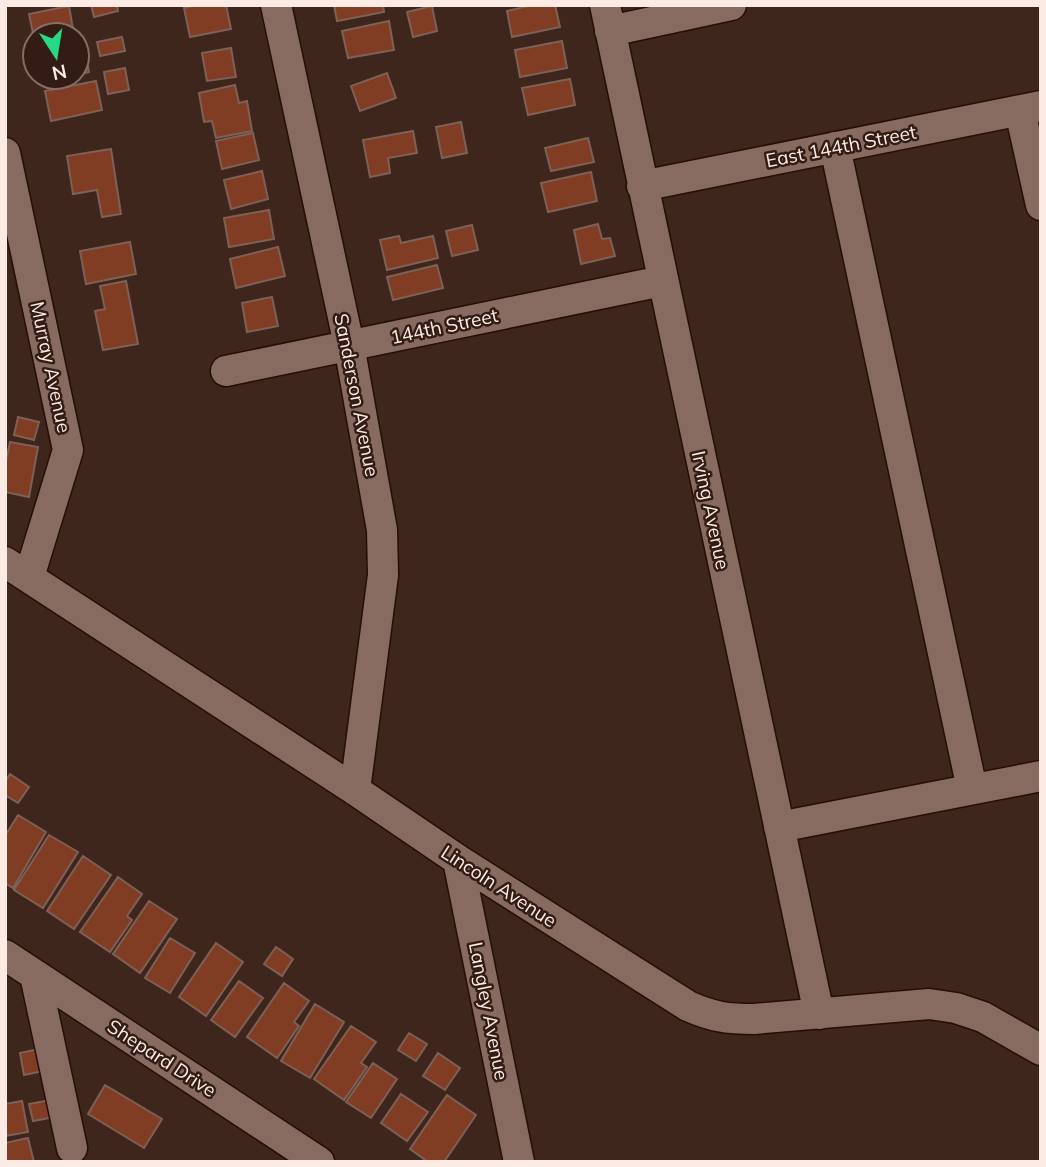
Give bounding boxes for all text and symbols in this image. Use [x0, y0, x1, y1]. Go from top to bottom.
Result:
north arrow [21, 21, 91, 91]
text: N [50, 59, 69, 86]
street label: East 144th Street [764, 120, 919, 172]
street label: Murray Avenue [25, 299, 77, 435]
street label: 144th Street [388, 303, 500, 349]
street label: Sanderson Avenue [329, 311, 385, 479]
street label: Irving Avenue [687, 448, 735, 572]
street label: Lincoln Avenue [437, 840, 561, 932]
street label: Langley Avenue [464, 940, 514, 1082]
street label: Shepard Drive [103, 1014, 221, 1102]

